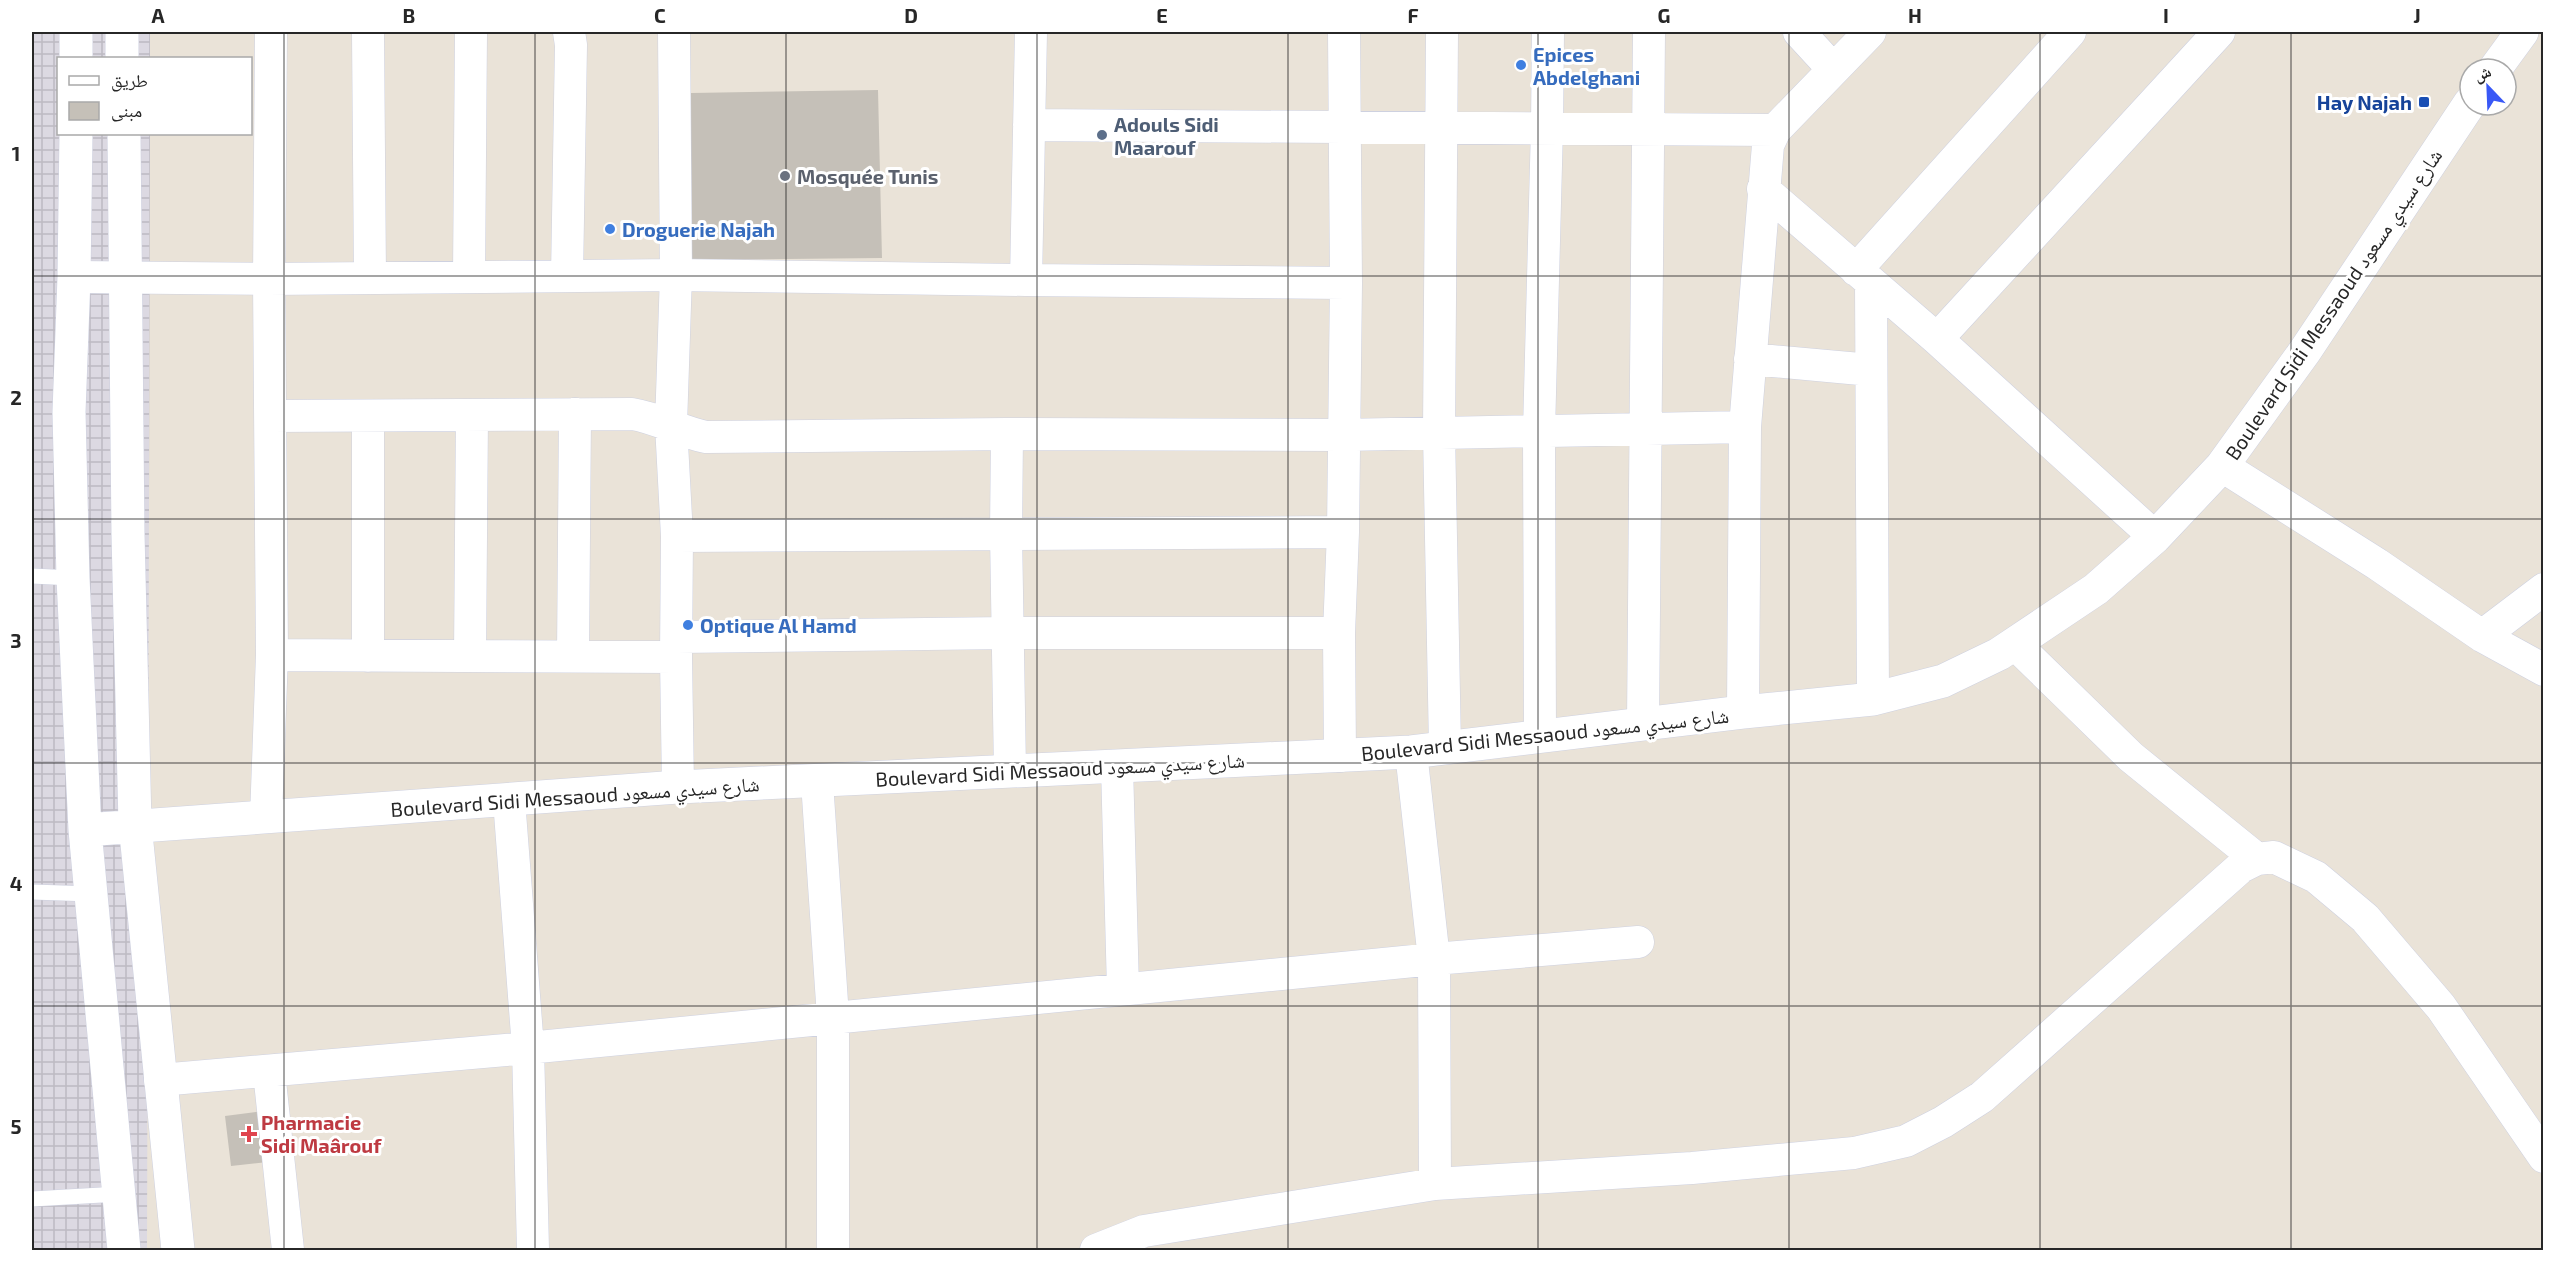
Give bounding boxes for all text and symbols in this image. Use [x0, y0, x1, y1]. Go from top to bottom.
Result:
text: A [151, 3, 165, 27]
text: B [403, 3, 415, 27]
text: C [654, 3, 666, 27]
text: D [904, 3, 918, 27]
text: E [1156, 3, 1168, 27]
text: F [1407, 3, 1419, 27]
text: G [1658, 3, 1670, 27]
text: H [1908, 3, 1922, 27]
text: I [2163, 3, 2169, 27]
text: J [2413, 3, 2421, 27]
place label: Epices Abdelghani [1533, 42, 1640, 89]
legend [57, 57, 252, 135]
north arrow [2458, 57, 2518, 117]
marker: Epices Abdelghani [1514, 58, 1528, 72]
text: ش [2470, 61, 2494, 86]
text: طريق [111, 69, 148, 92]
place label: Hay Najah [2317, 90, 2412, 115]
marker: Hay Najah [2417, 95, 2431, 109]
text: مبنى [111, 99, 142, 122]
place label: Adouls Sidi Maarouf [1114, 112, 1219, 159]
marker: Adouls Sidi Maarouf [1095, 128, 1109, 142]
text: 1 [12, 141, 20, 165]
street label: Boulevard Sidi Messaoud شارع سيدي مسعود [2220, 144, 2451, 467]
place label: Mosquée Tunis [797, 164, 938, 188]
marker: Mosquée Tunis [778, 169, 792, 183]
place label: Droguerie Najah [622, 217, 775, 241]
marker: Droguerie Najah [603, 222, 617, 236]
text: 2 [10, 385, 22, 409]
place label: Optique Al Hamd [700, 613, 857, 637]
marker: Optique Al Hamd [681, 618, 695, 632]
text: 3 [10, 628, 22, 652]
street label: Boulevard Sidi Messaoud شارع سيدي مسعود [1360, 703, 1731, 770]
street label: Boulevard Sidi Messaoud شارع سيدي مسعود [875, 747, 1246, 796]
street label: Boulevard Sidi Messaoud شارع سيدي مسعود [390, 771, 761, 826]
text: 4 [10, 871, 23, 895]
place label: Pharmacie Sidi Maârouf [261, 1110, 382, 1157]
text: 5 [10, 1114, 22, 1138]
marker: Pharmacie Sidi Maârouf [242, 1127, 256, 1141]

